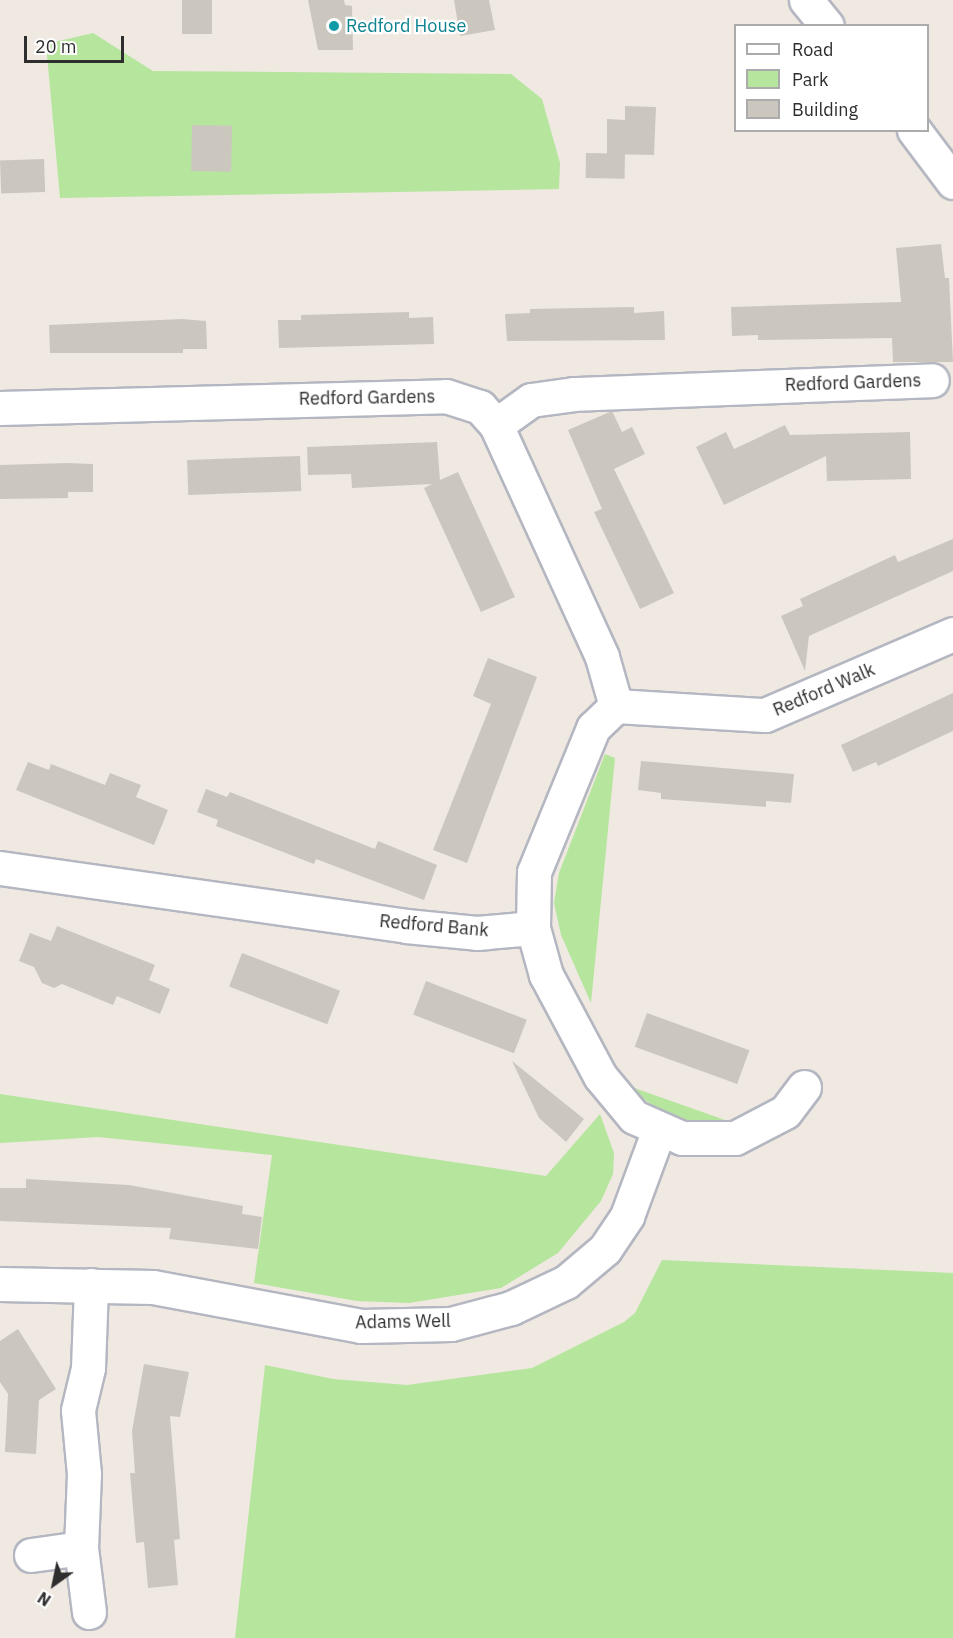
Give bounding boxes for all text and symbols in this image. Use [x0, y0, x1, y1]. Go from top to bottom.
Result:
place label: Redford House [346, 15, 466, 37]
marker: Redford House [327, 19, 341, 33]
scale bar [27, 24, 128, 62]
legend [734, 24, 929, 132]
text: 20 m [35, 35, 77, 58]
text: Road [792, 38, 833, 61]
text: Park [792, 68, 828, 91]
text: Building [792, 98, 858, 121]
street label: Redford Gardens [784, 370, 922, 396]
street label: Redford Gardens [299, 386, 435, 410]
street label: Redford Walk [770, 659, 878, 721]
street label: Redford Bank [378, 910, 490, 942]
street label: Adams Well [355, 1310, 451, 1334]
north arrow [24, 1554, 84, 1614]
text: N [34, 1588, 55, 1611]

